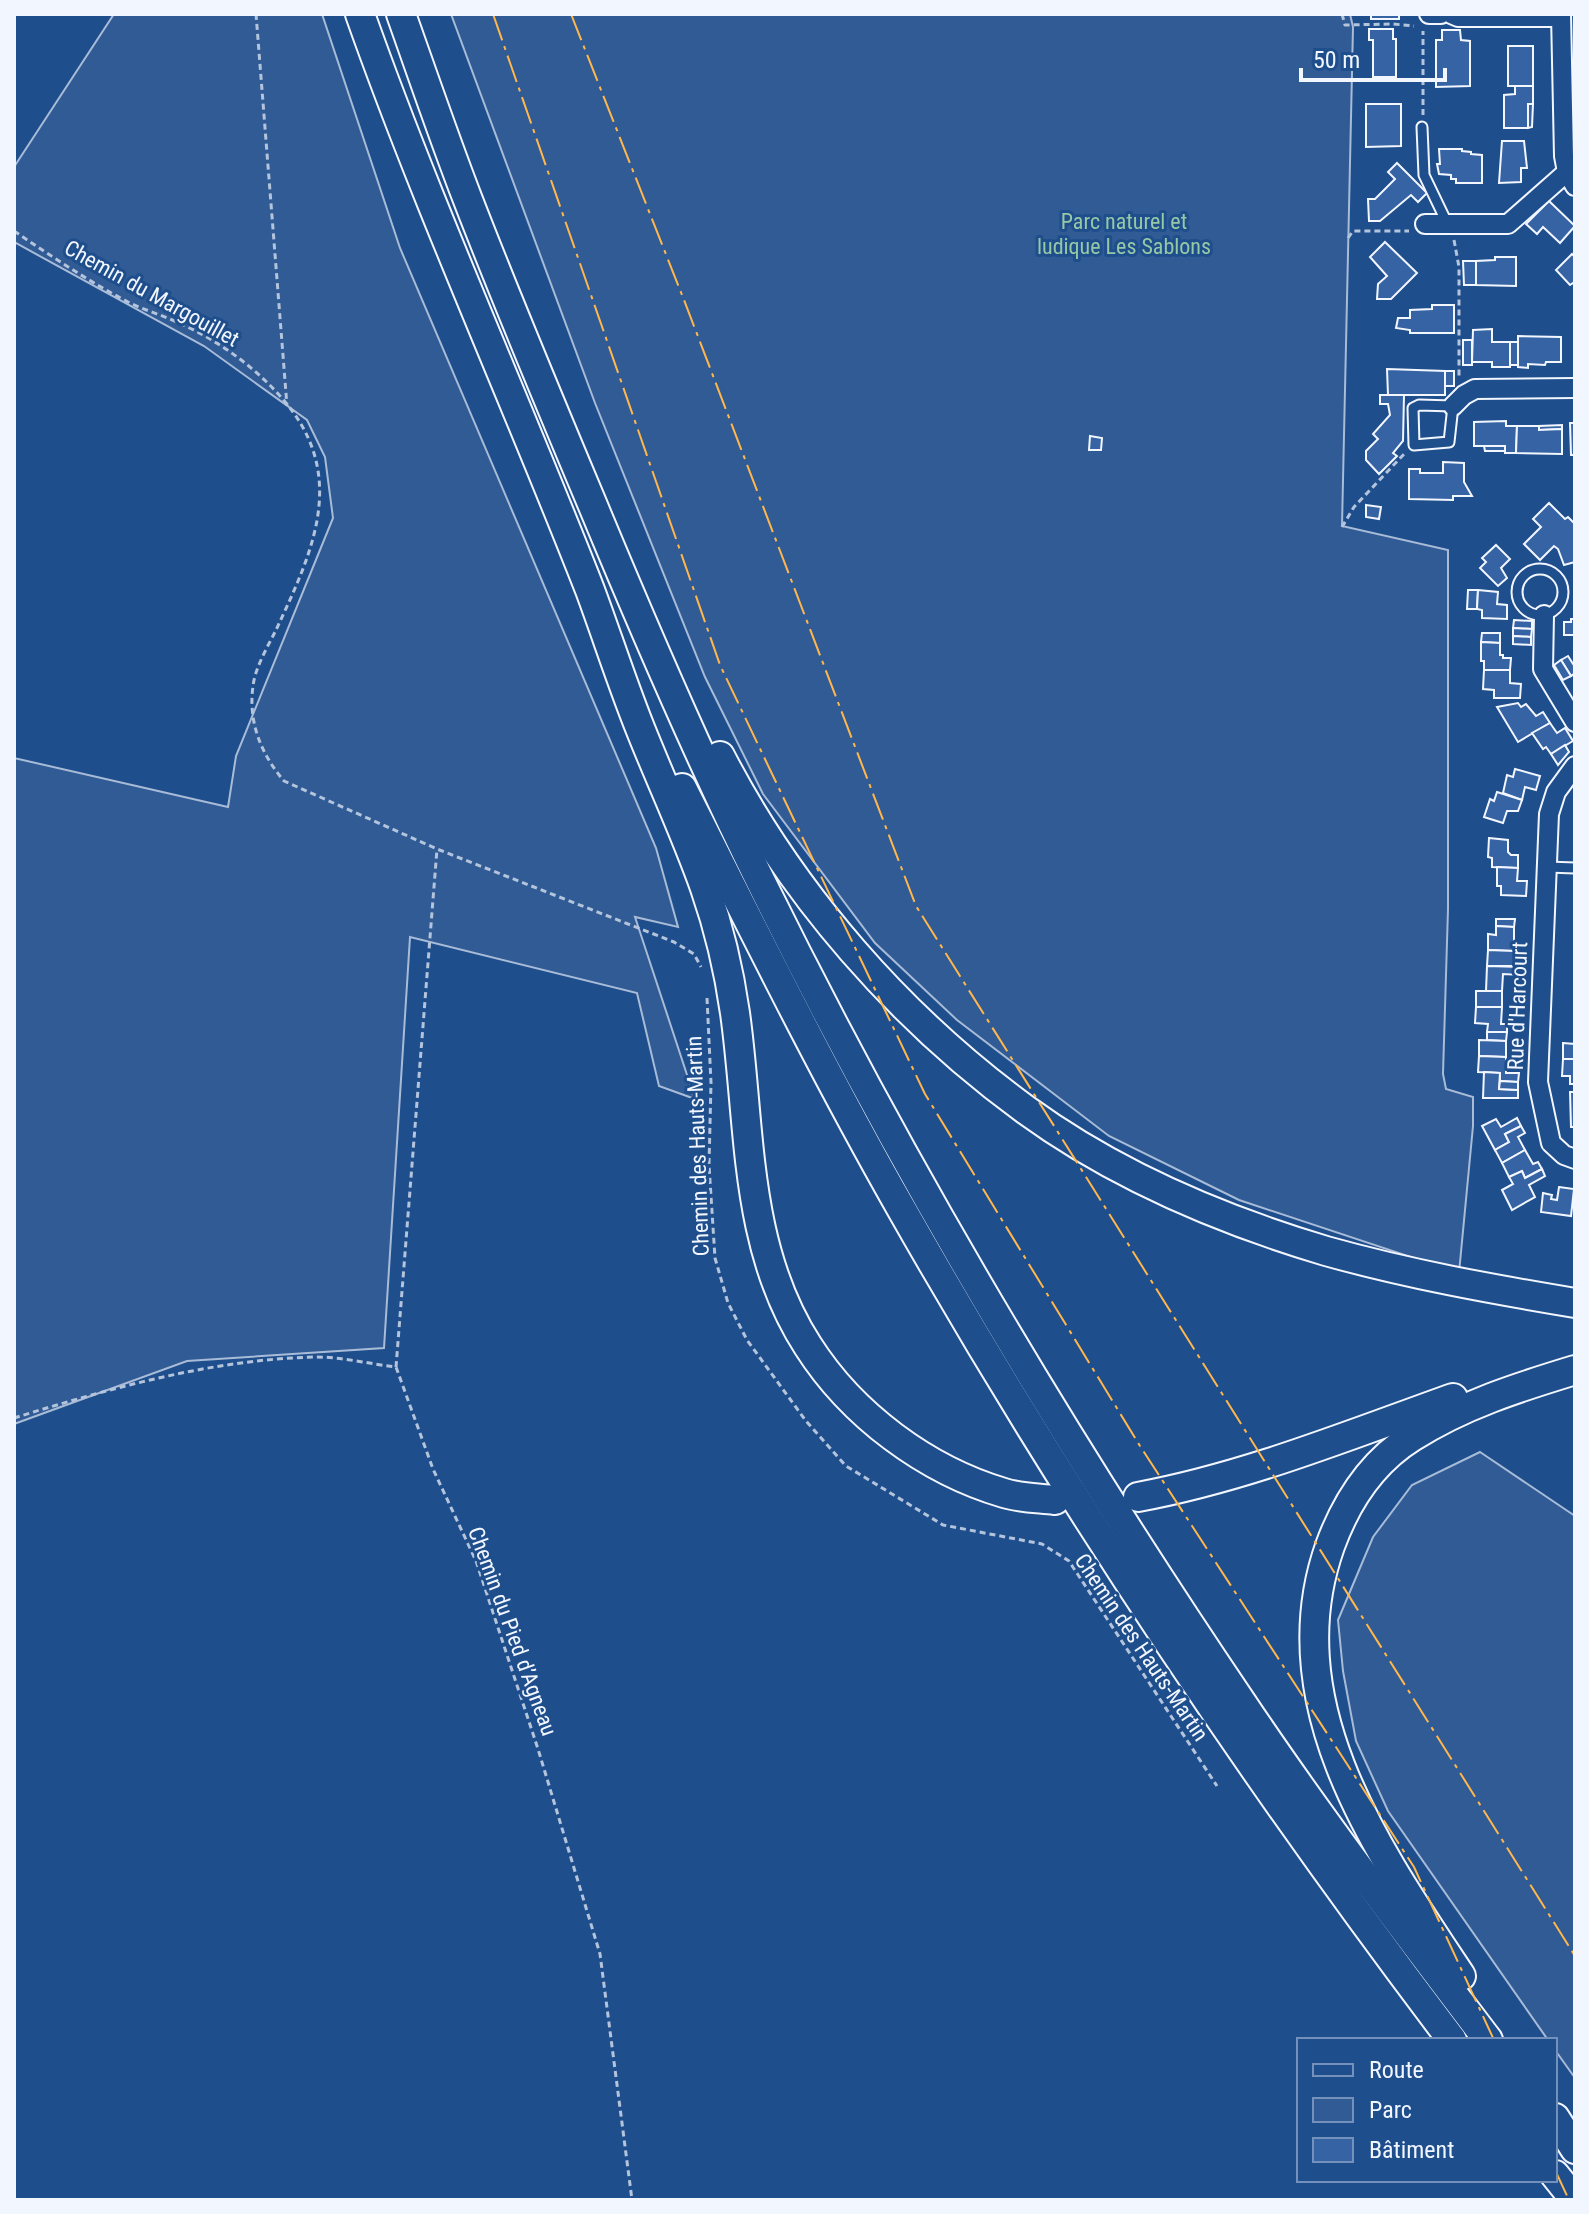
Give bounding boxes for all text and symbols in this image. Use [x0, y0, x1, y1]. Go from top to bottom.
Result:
scale bar [1301, 32, 1445, 82]
text: 50 m [1313, 46, 1360, 74]
park label: Parc naturel et ludique Les Sablons [1037, 209, 1211, 259]
street label: Chemin du Margouillet [60, 235, 243, 352]
street label: Rue d'Harcourt [1503, 941, 1532, 1071]
street label: Chemin des Hauts-Martin [681, 1035, 714, 1257]
street label: Chemin du Pied d’Agneau [463, 1523, 562, 1739]
street label: Chemin des Hauts-Martin [1070, 1549, 1214, 1746]
legend [1297, 2038, 1557, 2182]
text: Route [1369, 2056, 1424, 2084]
text: Parc [1369, 2096, 1412, 2124]
text: Bâtiment [1369, 2136, 1454, 2164]

